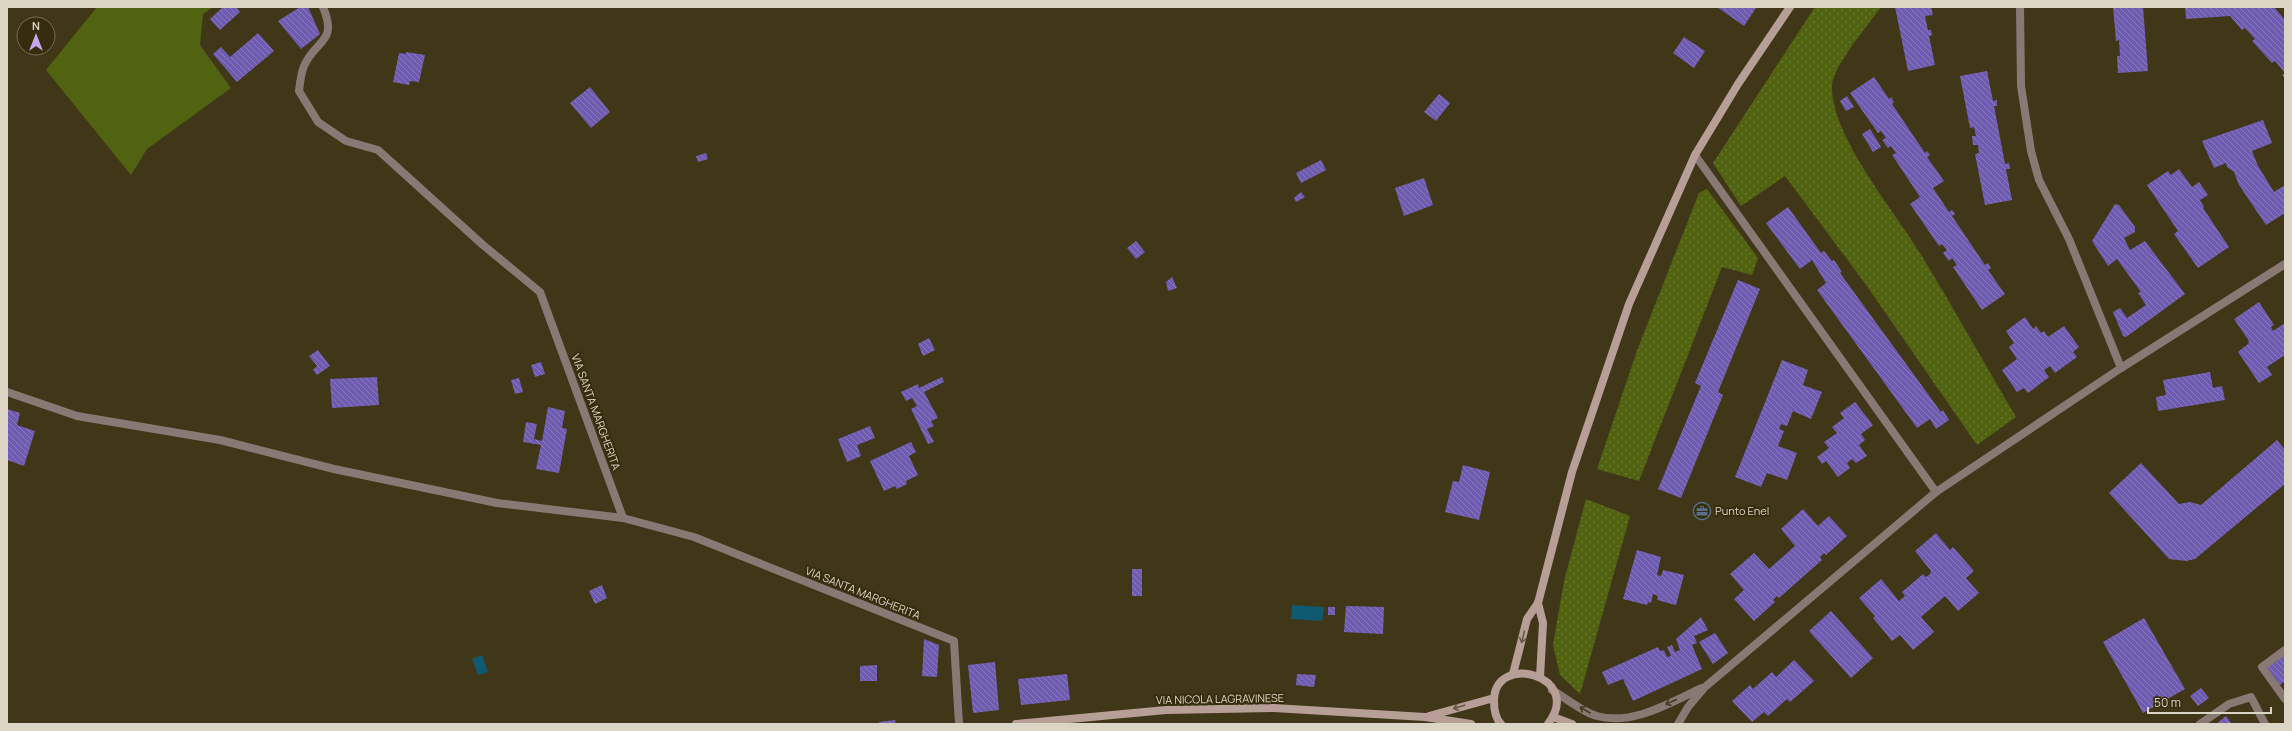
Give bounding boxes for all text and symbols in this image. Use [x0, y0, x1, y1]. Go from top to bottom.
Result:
north arrow [16, 16, 56, 56]
text: N [32, 18, 40, 33]
street label: VIA SANTA MARGHERITA [568, 352, 625, 472]
office icon: Punto Enel [1692, 501, 1712, 521]
place label: Punto Enel [1715, 503, 1769, 518]
street label: VIA SANTA MARGHERITA [804, 563, 923, 622]
one-way arrow [1518, 631, 1526, 644]
scale bar [2148, 689, 2271, 715]
street label: VIA NICOLA LAGRAVINESE [1156, 690, 1284, 707]
text: 50 m [2154, 694, 2181, 711]
one-way arrow [1665, 698, 1677, 706]
one-way arrow [1453, 704, 1466, 711]
one-way arrow [1580, 705, 1592, 713]

